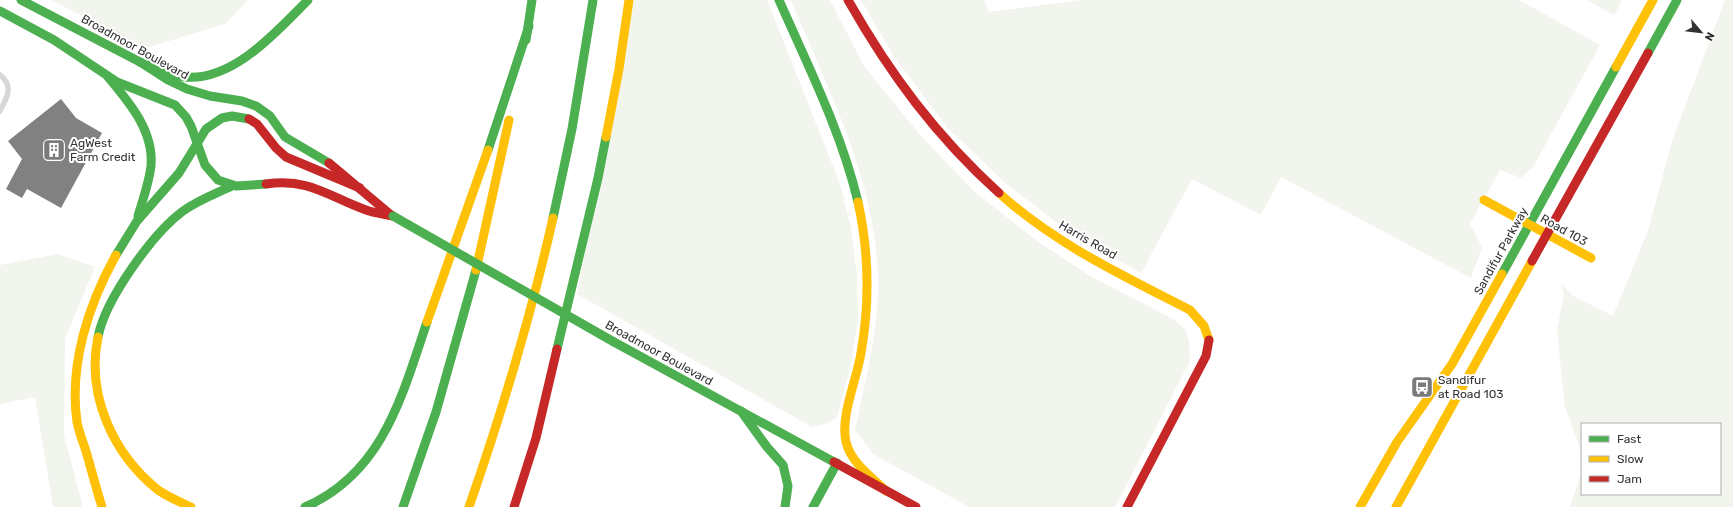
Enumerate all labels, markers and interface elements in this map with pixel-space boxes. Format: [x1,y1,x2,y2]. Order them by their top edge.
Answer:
street label: Broadmoor Boulevard [79,12,191,82]
north arrow [1681,12,1721,52]
text: N [1702,30,1717,43]
place label: AgWest Farm Credit [70,136,136,164]
building icon: AgWest Farm Credit [41,137,67,163]
street label: Sandifur Parkway [1471,204,1531,297]
street label: Road 103 [1538,211,1590,249]
street label: Harris Road [1056,218,1120,262]
street label: Broadmoor Boulevard [603,318,715,388]
place label: Sandifur at Road 103 [1438,373,1504,401]
bus stop icon: Sandifur at Road 103 [1409,374,1435,400]
legend [1581,423,1721,495]
text: Fast [1617,432,1641,446]
text: Slow [1617,452,1644,466]
text: Jam [1617,472,1642,486]

